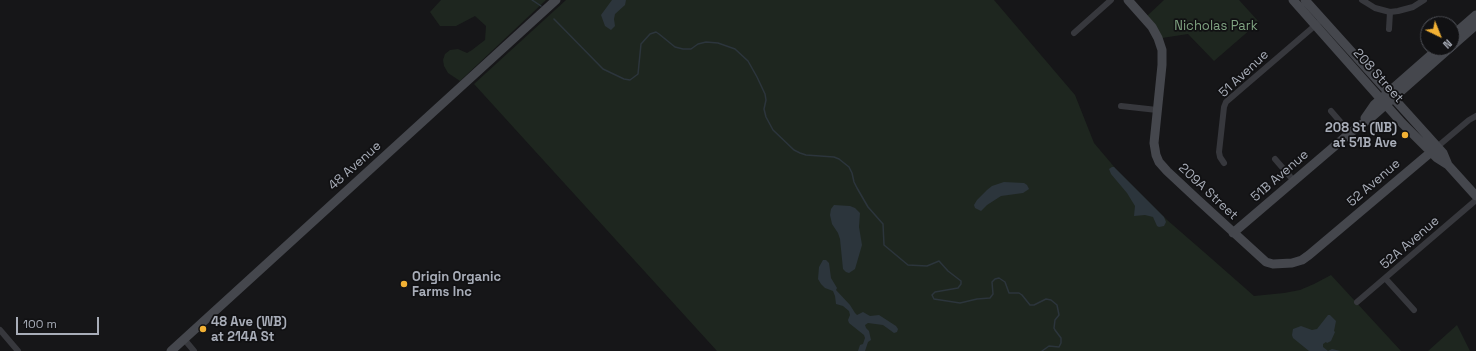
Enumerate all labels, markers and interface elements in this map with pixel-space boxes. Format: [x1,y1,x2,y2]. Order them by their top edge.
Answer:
north arrow [1420,16,1460,56]
park label: Nicholas Park [1174,18,1258,34]
text: N [1440,36,1455,52]
street label: 208 Street [1350,46,1406,106]
street label: 51 Avenue [1216,47,1272,101]
place label: 208 St (NB) at 51B Ave [1325,120,1397,151]
marker: 208 St (NB) at 51B Ave [1400,130,1410,140]
street label: 48 Avenue [325,138,385,194]
street label: 51B Avenue [1248,147,1312,205]
street label: 52 Avenue [1344,156,1404,210]
street label: 209A Street [1175,161,1241,223]
street label: 52A Avenue [1377,213,1443,273]
place label: Origin Organic Farms Inc [412,269,501,300]
marker: Origin Organic Farms Inc [399,279,409,289]
scale bar [18,309,101,335]
place label: 48 Ave (WB) at 214A St [211,314,287,345]
text: 100 m [23,316,57,332]
marker: 48 Ave (WB) at 214A St [198,324,208,334]

